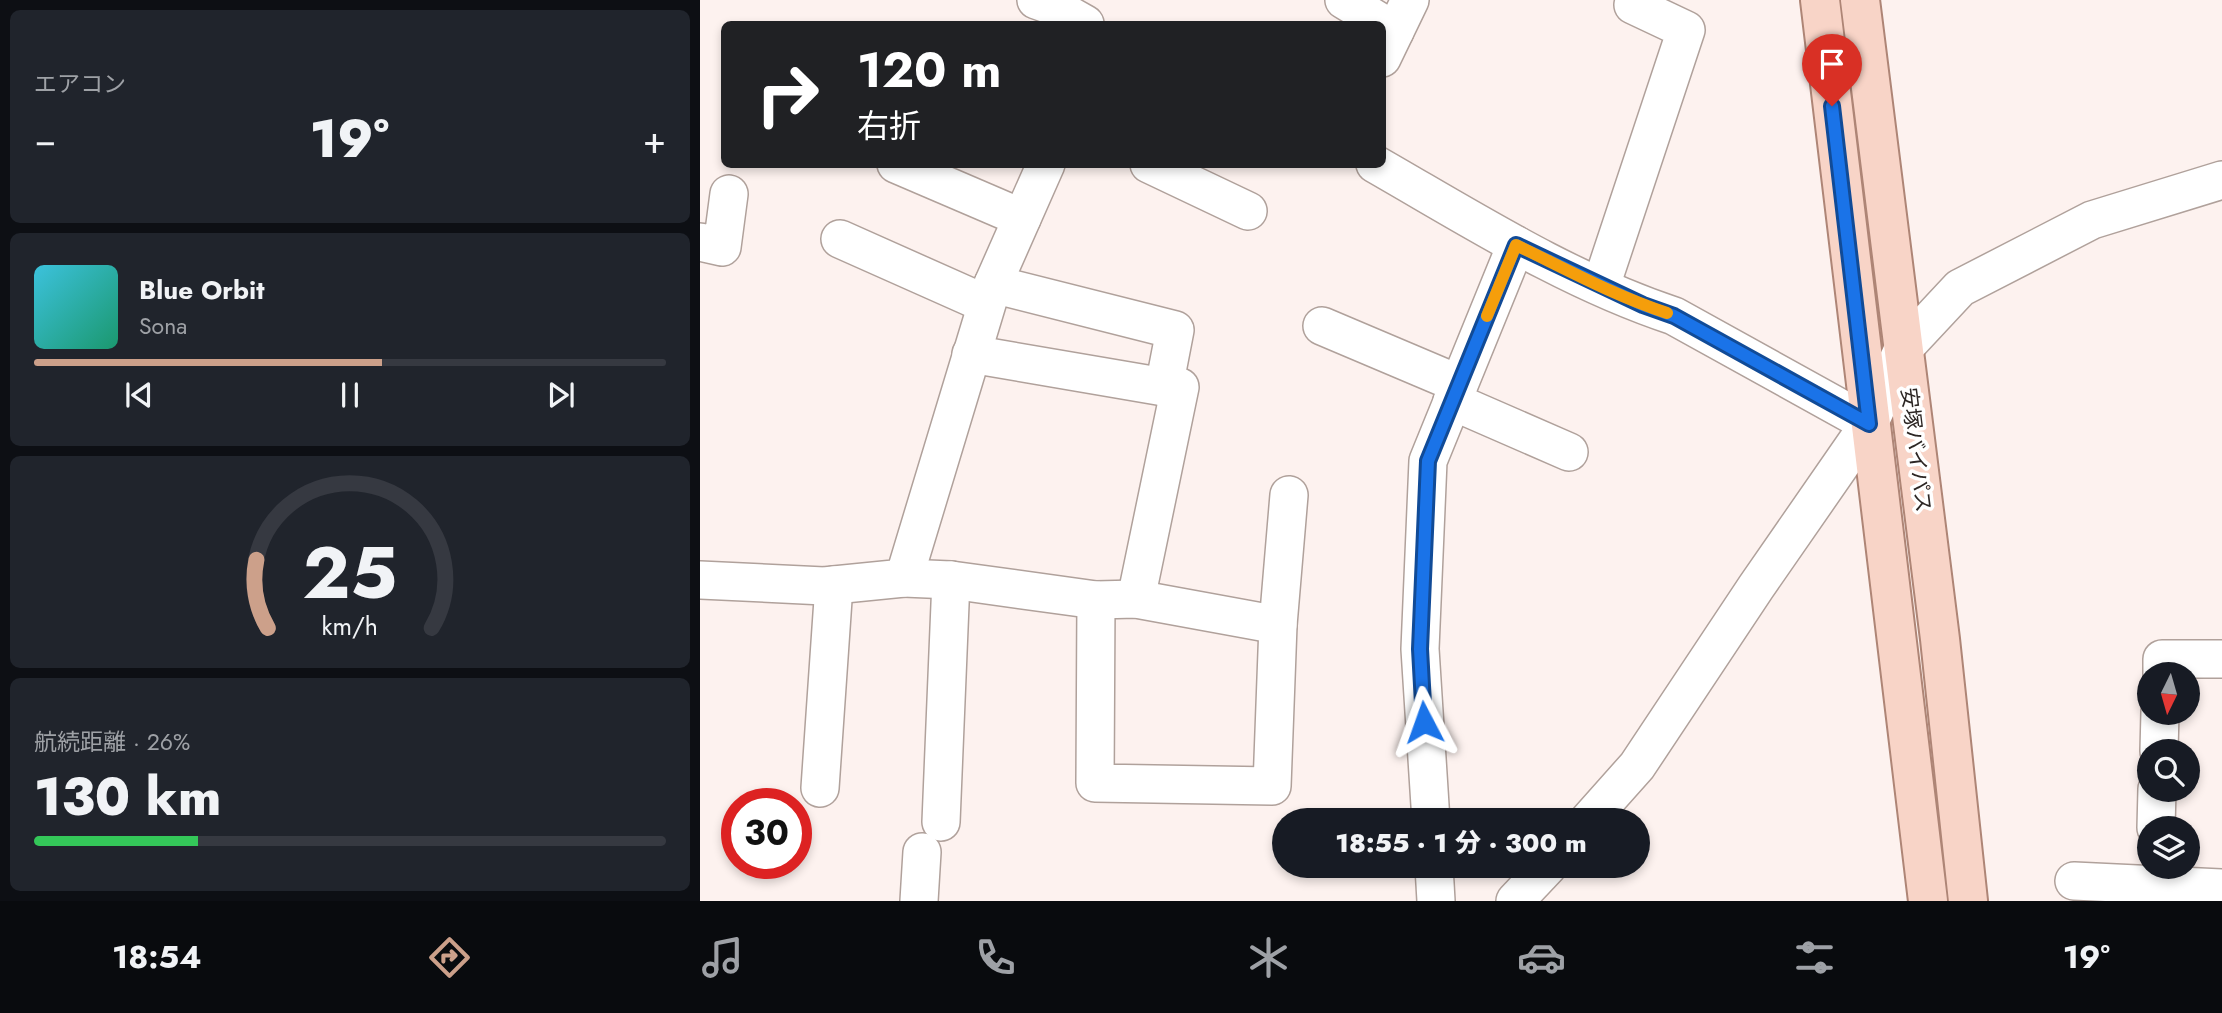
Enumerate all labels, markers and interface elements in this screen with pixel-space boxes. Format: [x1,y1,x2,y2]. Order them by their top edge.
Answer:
pin [1802,34,1862,106]
text: 120 m [857,35,1001,105]
icon: arrive [1813,45,1851,83]
icon: right [742,49,833,140]
text: エアコン [34,67,126,101]
text: 19° [310,101,389,177]
text: 右折 [857,103,921,149]
text: − [34,112,56,167]
text: + [643,112,666,167]
text: Blue Orbit [139,271,264,309]
text: Sona [139,309,187,343]
icon: previous [120,376,158,414]
icon: pause [331,376,369,414]
icon: next [542,376,580,414]
street label: 安塚バイパス [1893,386,1939,514]
text: 25 [303,520,397,625]
text: km/h [322,608,378,644]
north arrow [2137,662,2200,724]
map controls [2137,662,2200,879]
position arrow [1387,685,1461,759]
text: 航続距離 · 26% [34,725,190,759]
button: search [2137,739,2200,802]
text: 130 km [34,759,221,835]
speed limit sign: 30 [721,788,812,879]
button: layers [2137,816,2200,879]
text: 18:55 · 1 分 · 300 m [1335,824,1587,862]
icon: directions [425,933,474,982]
icon: music [698,933,747,982]
icon: phone [971,933,1020,982]
icon: climate [1244,933,1293,982]
icon: car [1517,933,1566,982]
icon: filters [1790,933,1839,982]
text: 18:54 [112,934,202,980]
text: 19° [2063,934,2110,980]

